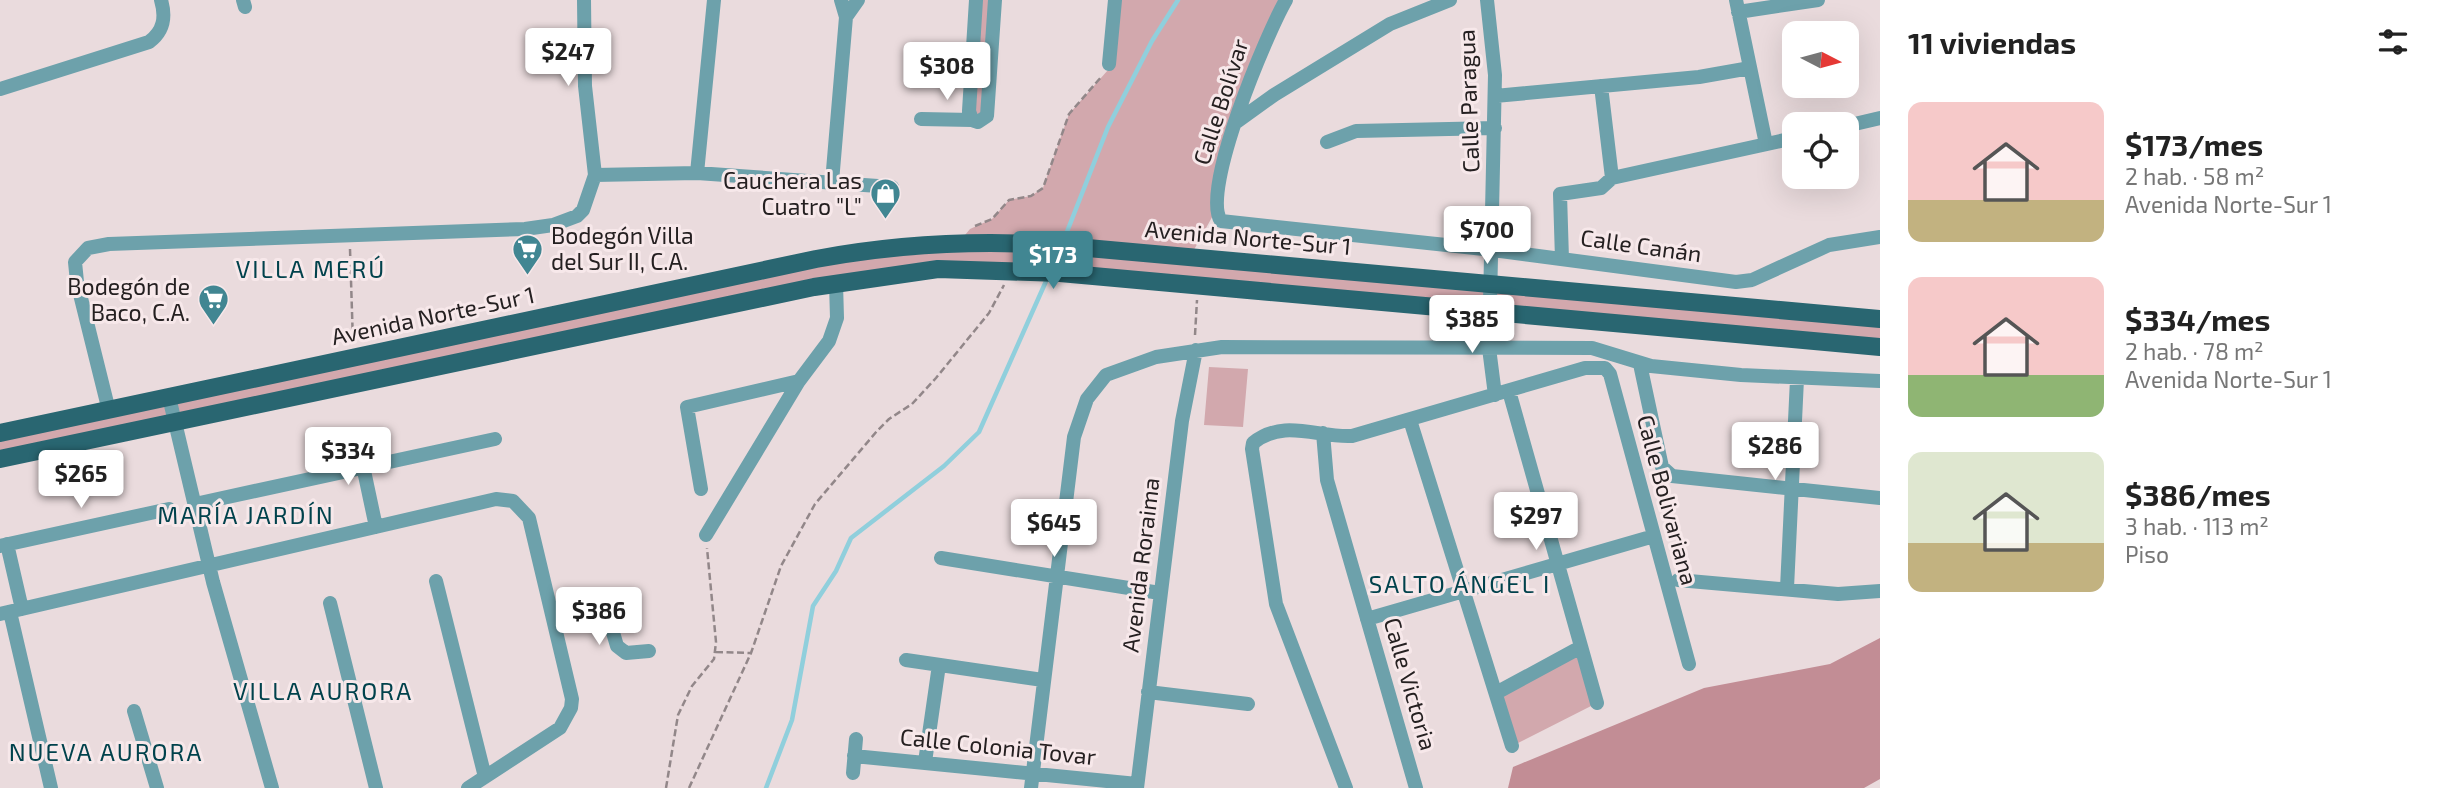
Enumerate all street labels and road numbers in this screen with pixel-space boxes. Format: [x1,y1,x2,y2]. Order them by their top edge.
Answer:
street label: Calle Paragua [1452,29,1484,173]
street label: Calle Bolívar [1187,35,1254,168]
street label: Avenida Norte-Sur 1 [1144,214,1352,260]
street label: Calle Canán [1579,223,1703,267]
street label: Avenida Norte-Sur 1 [329,280,537,350]
street label: Calle Bolivariana [1632,412,1704,588]
street label: Avenida Roraima [1115,476,1165,654]
street label: Calle Victoria [1379,614,1443,753]
street label: Calle Colonia Tovar [899,722,1097,770]

